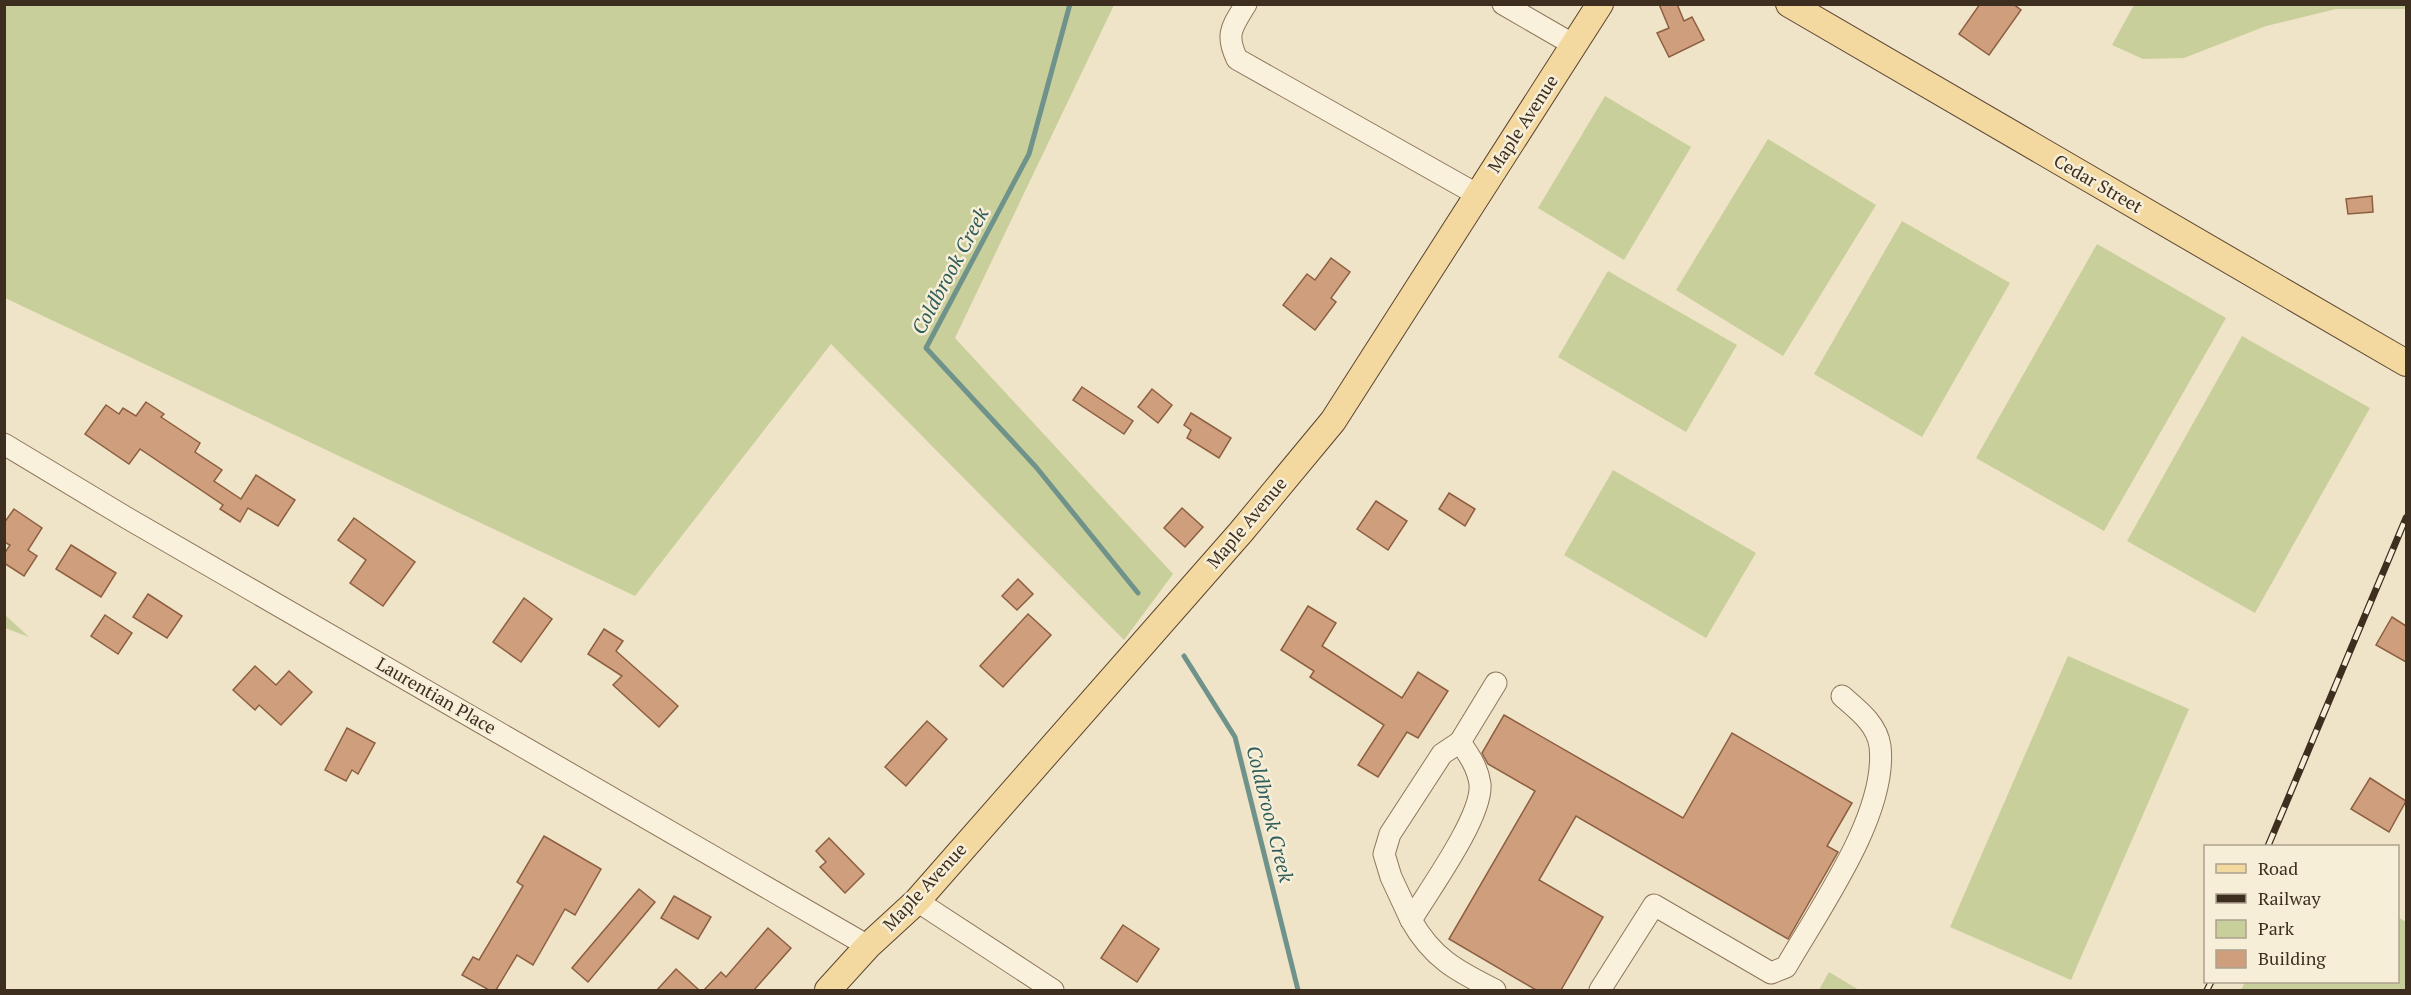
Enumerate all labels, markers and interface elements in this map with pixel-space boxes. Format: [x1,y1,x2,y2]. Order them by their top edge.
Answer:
street label: Maple Avenue [1482,70,1563,177]
street label: Cedar Street [2050,148,2147,218]
water label: Coldbrook Creek [905,202,995,339]
street label: Maple Avenue [1201,472,1292,573]
street label: Laurentian Place [372,651,501,739]
water label: Coldbrook Creek [1240,743,1301,885]
street label: Maple Avenue [877,837,971,936]
legend [2204,845,2399,983]
text: Road [2258,856,2298,880]
text: Railway [2258,886,2322,910]
text: Park [2258,916,2295,940]
text: Building [2258,946,2326,970]

